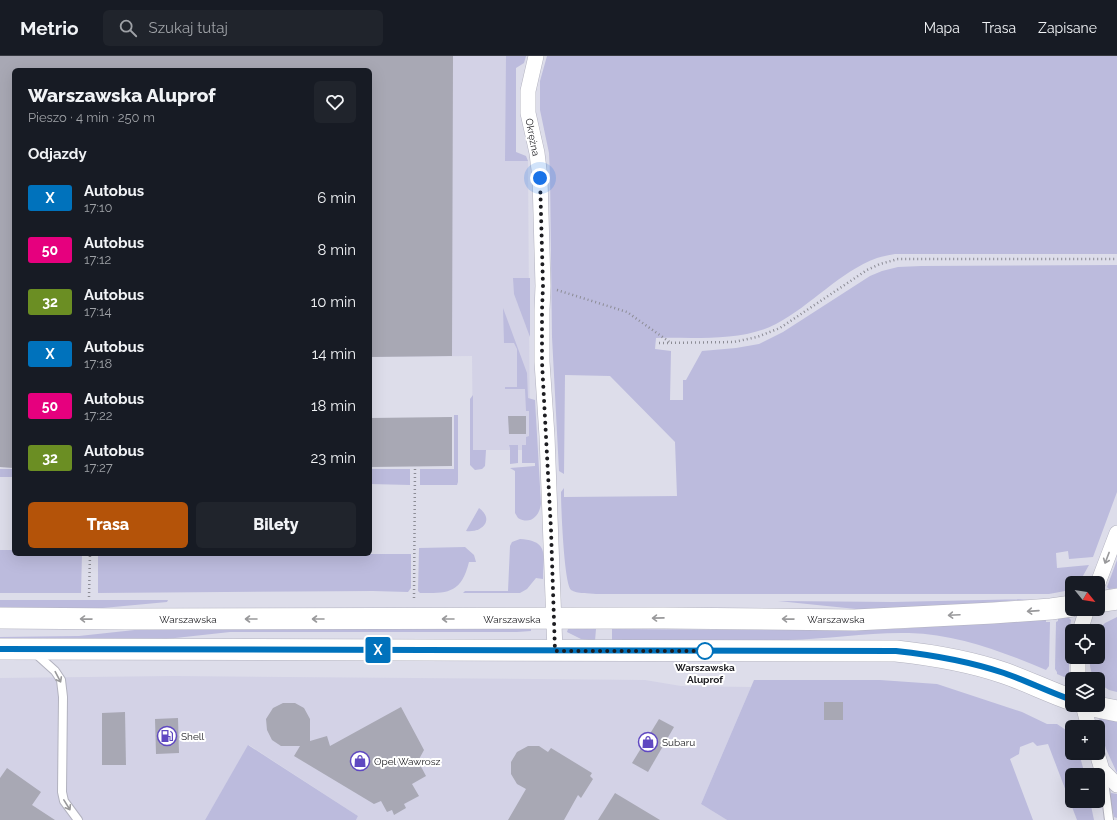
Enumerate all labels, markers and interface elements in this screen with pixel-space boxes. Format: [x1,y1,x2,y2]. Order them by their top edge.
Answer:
search box [103,10,383,46]
text: Metrio [20,17,79,39]
icon: search [117,17,139,39]
text: Szukaj tutaj [149,19,228,37]
text: Mapa [924,20,960,36]
text: Trasa [982,20,1016,36]
text: Zapisane [1038,20,1097,36]
button: heart [314,81,356,123]
text: Warszawska Aluprof [28,84,216,106]
text: Pieszo · 4 min · 250 m [28,110,155,125]
street label: Okrężna [523,117,542,157]
text: Odjazdy [28,145,87,163]
your location [530,168,550,188]
text: Autobus [84,182,144,200]
text: 6 min [317,189,356,207]
text: X [45,190,55,206]
text: 17:10 [84,200,112,215]
text: Autobus [84,234,144,252]
text: 8 min [317,241,356,259]
text: 50 [42,242,58,258]
text: 17:12 [84,252,111,267]
text: Autobus [84,286,144,304]
text: 10 min [311,293,356,311]
text: 32 [42,294,58,310]
text: 17:14 [84,304,112,319]
text: Autobus [84,338,144,356]
text: 14 min [312,345,356,363]
text: X [45,346,55,362]
text: 17:18 [84,356,112,371]
text: Autobus [84,390,144,408]
text: 18 min [311,397,356,415]
text: 50 [42,398,58,414]
text: 17:22 [84,408,112,423]
text: Autobus [84,442,144,460]
text: 23 min [311,449,356,467]
text: 32 [42,450,58,466]
text: 17:27 [84,460,113,475]
button: Trasa [28,502,188,548]
button: Bilety [196,502,356,548]
one-way arrow [1103,552,1111,564]
north arrow [1065,576,1105,616]
map controls [1065,576,1105,808]
one-way arrow [1027,607,1040,614]
one-way arrow [948,612,961,619]
street label: Warszawska [159,614,217,625]
street label: Warszawska [483,614,541,625]
one-way arrow [652,614,665,622]
street label: Warszawska [807,614,865,625]
one-way arrow [80,615,93,623]
one-way arrow [245,615,258,623]
one-way arrow [312,615,325,623]
one-way arrow [442,615,455,623]
one-way arrow [782,615,795,623]
button: locate [1065,624,1105,664]
line badge: X [365,637,391,663]
text: X [373,642,383,658]
marker: Warszawska Aluprof [696,642,714,660]
place label: Warszawska Aluprof [675,662,735,685]
one-way arrow [55,671,63,683]
button: layers [1065,672,1105,712]
button: + [1065,720,1105,760]
fuel station icon: Shell [156,725,178,747]
place label: Shell [181,731,204,742]
shop icon: Subaru [637,731,659,753]
place label: Subaru [662,737,695,748]
shop icon: Opel Wawrosz [349,750,371,772]
place label: Opel Wawrosz [374,756,441,767]
button: − [1065,768,1105,808]
one-way arrow [64,799,72,811]

